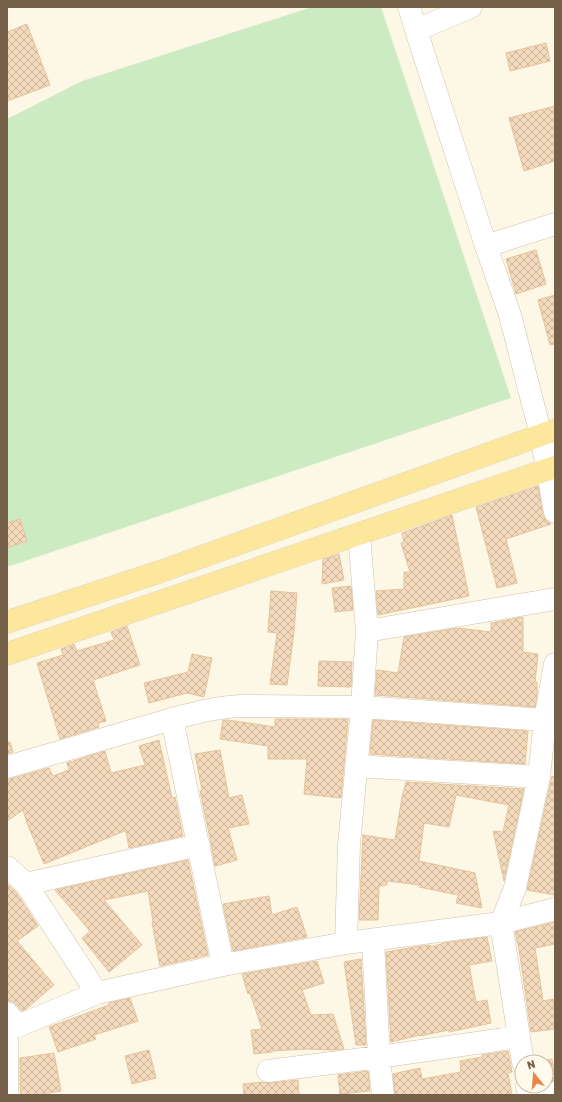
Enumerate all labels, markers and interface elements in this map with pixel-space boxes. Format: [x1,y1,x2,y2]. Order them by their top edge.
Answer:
north arrow [514,1054,554,1094]
text: N [526,1058,537,1072]

